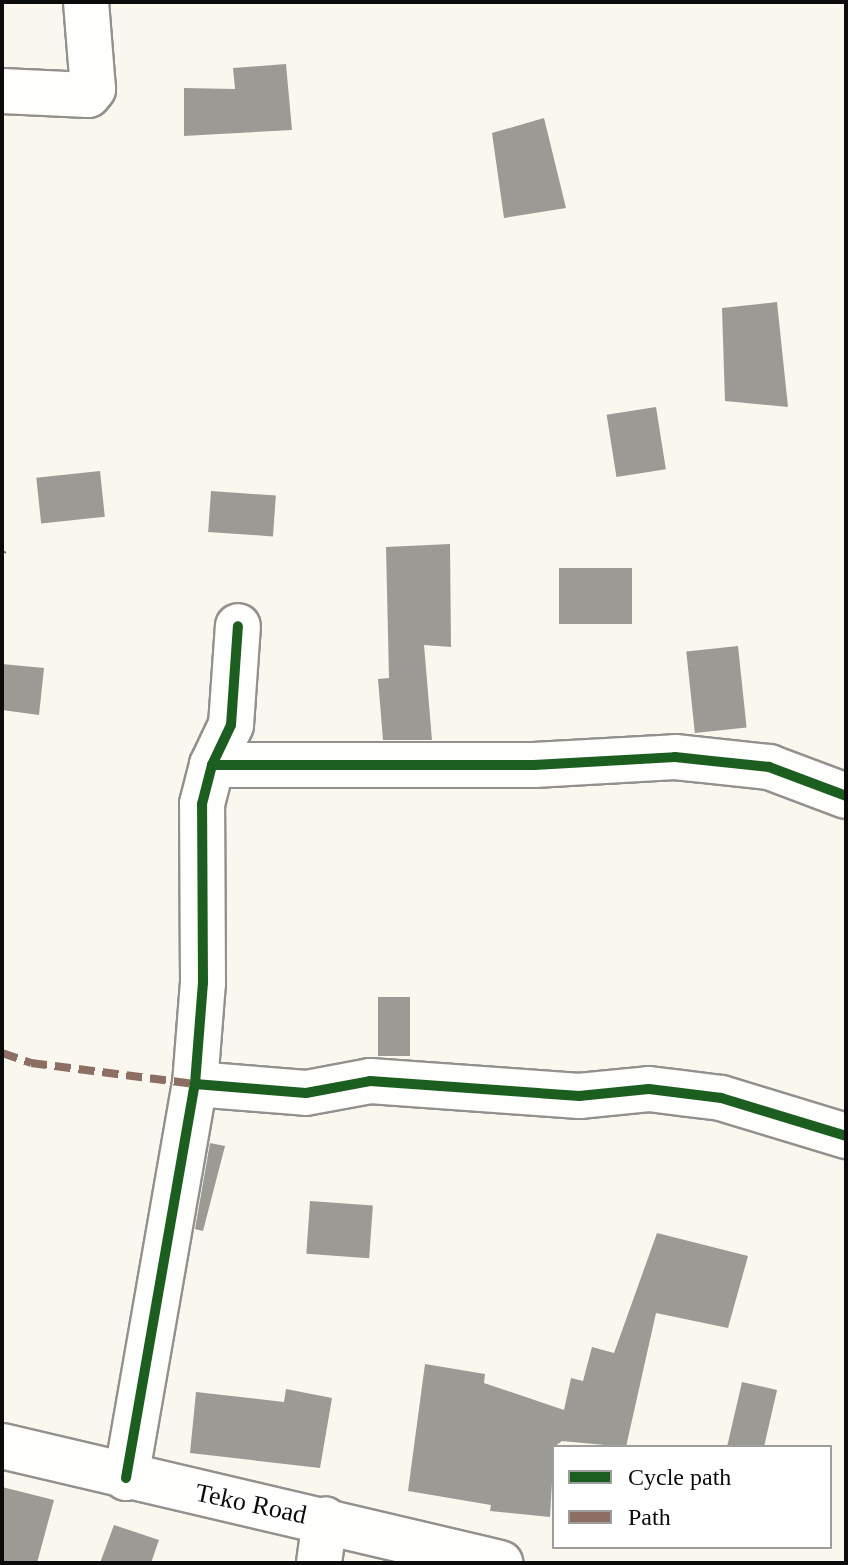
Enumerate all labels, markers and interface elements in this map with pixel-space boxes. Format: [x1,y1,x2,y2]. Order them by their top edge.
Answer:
legend [552,1445,832,1549]
text: Cycle path [628,1464,731,1490]
street label: Teko Road [192,1477,310,1531]
text: Path [628,1504,671,1530]

